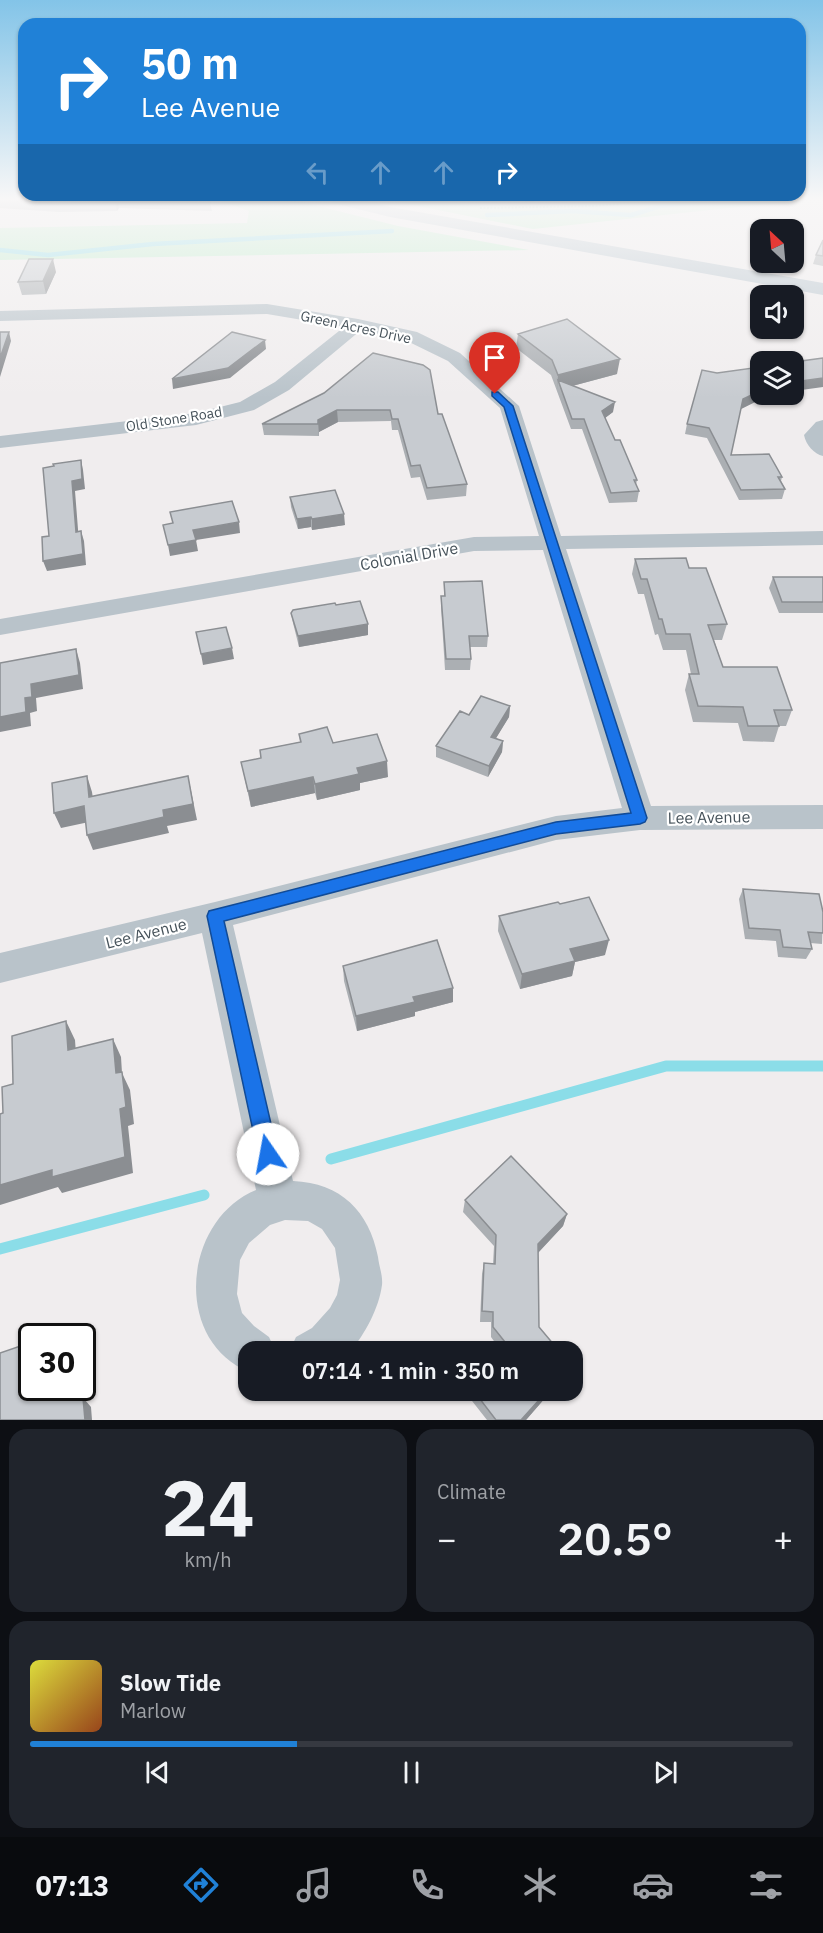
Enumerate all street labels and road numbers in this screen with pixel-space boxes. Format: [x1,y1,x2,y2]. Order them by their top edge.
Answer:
street label: Green Acres Drive [299,306,413,348]
street label: Old Stone Road [125,403,223,435]
street label: Colonial Drive [358,538,460,574]
street label: Lee Avenue [668,806,751,828]
street label: Lee Avenue [103,913,189,953]

